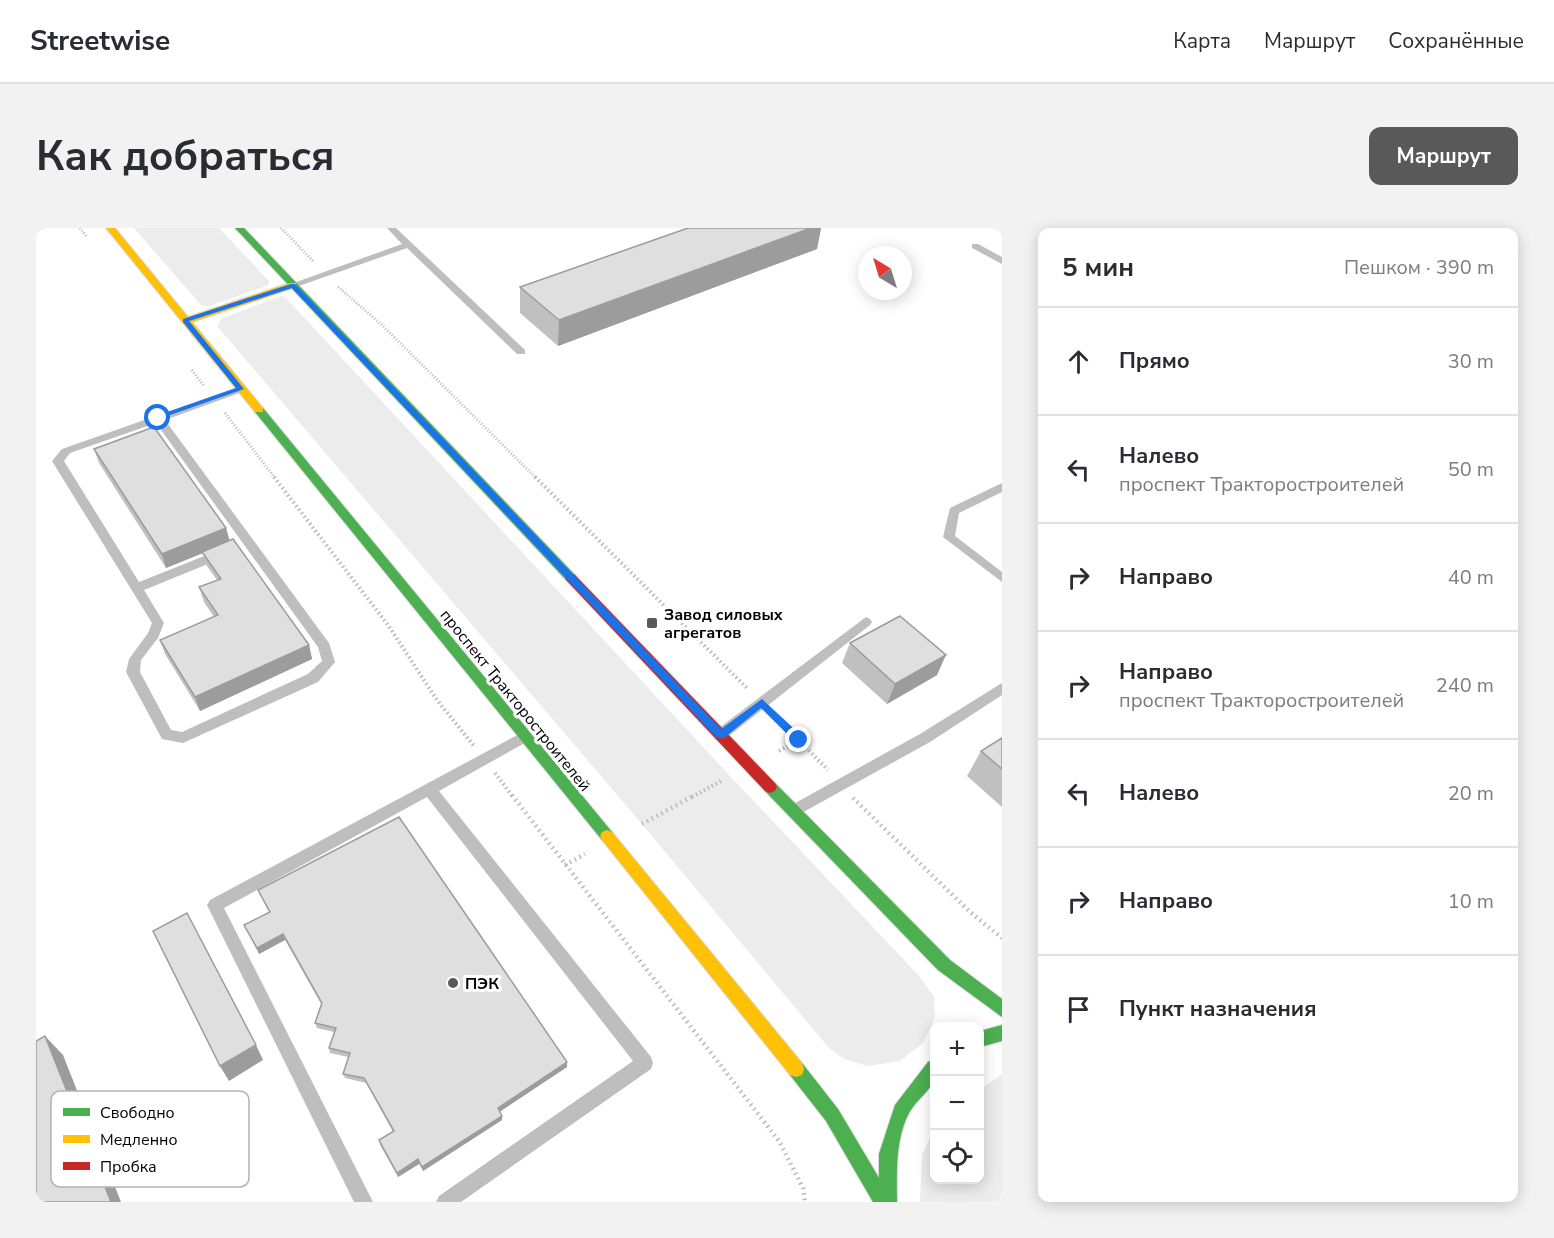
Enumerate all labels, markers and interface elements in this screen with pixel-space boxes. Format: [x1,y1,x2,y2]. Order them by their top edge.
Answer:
text: Streetwise [30,22,170,60]
text: Карта [1173,27,1231,55]
text: Маршрут [1264,27,1355,55]
text: Сохранённые [1388,27,1524,55]
button: Маршрут [1369,127,1518,185]
text: Как добраться [36,128,335,185]
north arrow [858,246,912,300]
text: 5 мин [1062,250,1134,285]
text: Пешком · 390 m [1344,254,1494,281]
icon: ahead [1062,345,1095,378]
text: Прямо [1119,346,1190,376]
text: 30 m [1448,348,1494,375]
route start [144,404,170,430]
text: Налево [1119,441,1199,471]
icon: left [1062,453,1095,486]
text: 50 m [1448,456,1494,483]
text: проспект Тракторостроителей [1119,471,1404,498]
icon: right [1062,561,1095,594]
text: Направо [1119,562,1213,592]
text: 40 m [1448,564,1494,591]
place label: Завод силовых агрегатов [664,604,783,644]
street label: проспект Тракторостроителей [435,605,596,796]
marker: Завод силовых агрегатов [645,616,659,630]
text: Направо [1119,657,1213,687]
icon: right [1062,669,1095,702]
text: 240 m [1436,672,1494,699]
text: проспект Тракторостроителей [1119,687,1404,714]
route end [785,726,811,752]
icon: left [1062,777,1095,810]
text: Налево [1119,778,1199,808]
text: 20 m [1448,780,1494,807]
icon: right [1062,885,1095,918]
text: Направо [1119,886,1213,916]
text: 10 m [1448,888,1494,915]
place label: ПЭК [465,973,499,995]
marker: ПЭК [446,976,460,990]
icon: arrive [1062,993,1095,1026]
text: Пункт назначения [1119,994,1317,1024]
map controls [930,1022,984,1184]
button: + [930,1022,984,1076]
button: − [930,1076,984,1130]
legend [51,1091,249,1187]
text: Свободно [100,1102,175,1124]
text: Медленно [100,1129,178,1151]
button: locate [930,1130,984,1184]
text: Пробка [100,1156,157,1178]

